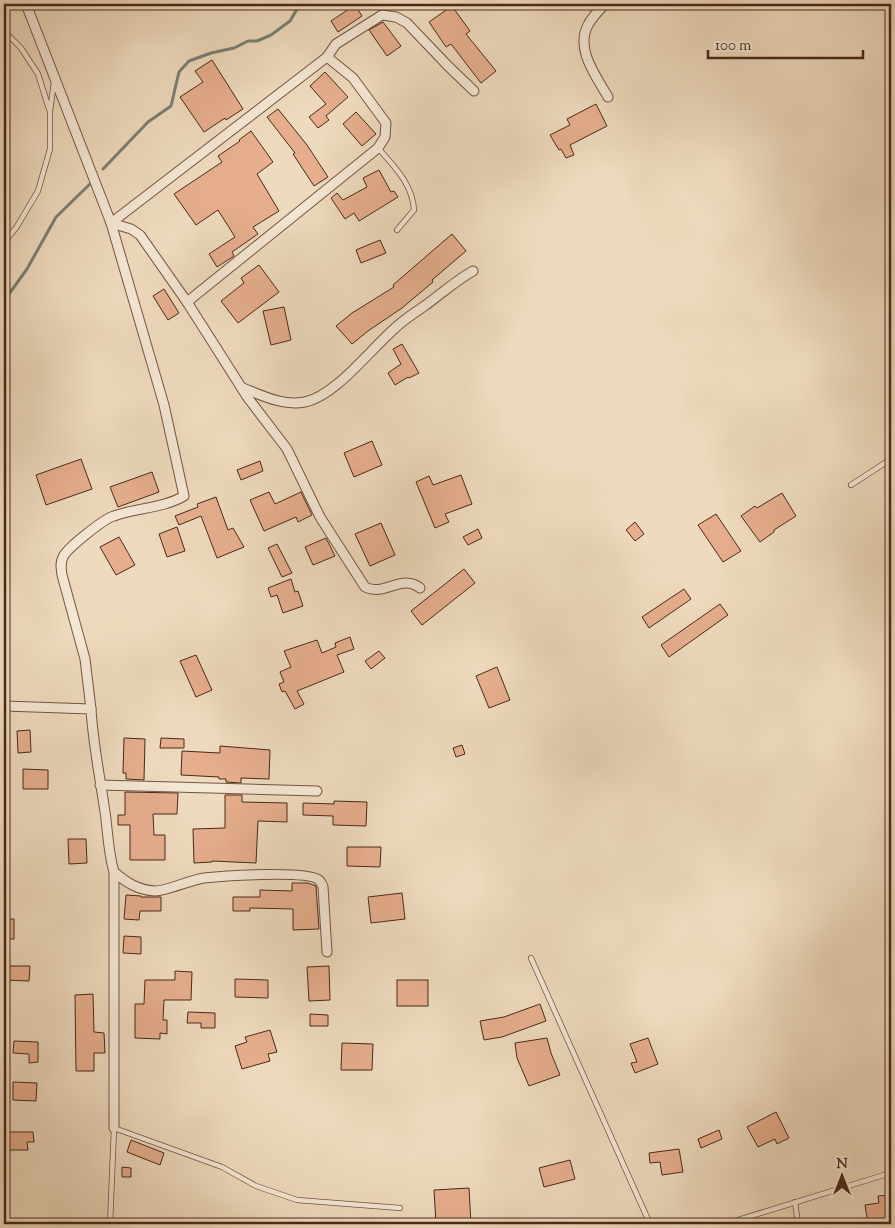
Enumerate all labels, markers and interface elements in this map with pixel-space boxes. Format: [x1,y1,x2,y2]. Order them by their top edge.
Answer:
scale bar [708,28,862,60]
text: 100 m [715,36,752,57]
north arrow [818,1150,868,1200]
text: N [836,1155,848,1175]

